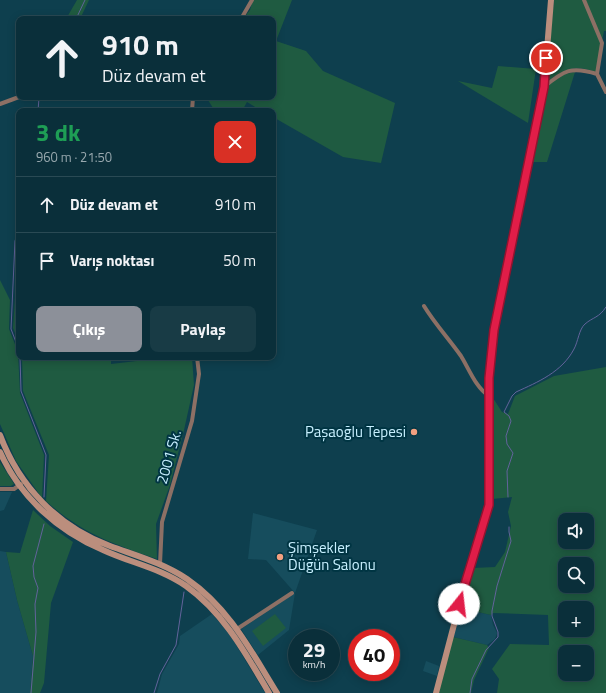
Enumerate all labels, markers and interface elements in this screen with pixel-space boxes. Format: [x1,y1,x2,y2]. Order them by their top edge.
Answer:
text: 910 m [102,23,179,66]
icon: ahead [36,32,88,84]
pin [529,41,563,75]
icon: arrive [535,47,557,69]
text: Düz devam et [102,62,206,89]
text: 3 dk [36,114,80,150]
button: close [214,121,256,163]
text: 960 m · 21:50 [36,147,112,167]
text: Düz devam et [70,193,158,216]
text: 910 m [215,193,256,216]
icon: ahead [36,194,58,216]
text: Varış noktası [70,249,154,272]
text: 50 m [223,249,256,272]
icon: arrive [36,250,58,272]
button: Çıkış [36,306,142,352]
button: Paylaş [150,306,256,352]
place label: Paşaoğlu Tepesi [305,420,406,443]
street label: 2001 Sk. [150,427,187,487]
marker: Paşaoğlu Tepesi [409,427,419,437]
map controls [558,513,594,681]
button: sound [558,513,594,549]
place label: Şimşekler Düğün Salonu [288,536,376,576]
marker: Şimşekler Düğün Salonu [275,552,285,562]
button: search [558,557,594,593]
position arrow [438,583,480,625]
button: + [558,601,594,637]
speed limit sign: 40 [348,629,400,681]
text: 29 [303,634,325,665]
button: − [558,645,594,681]
text: km/h [303,657,325,672]

